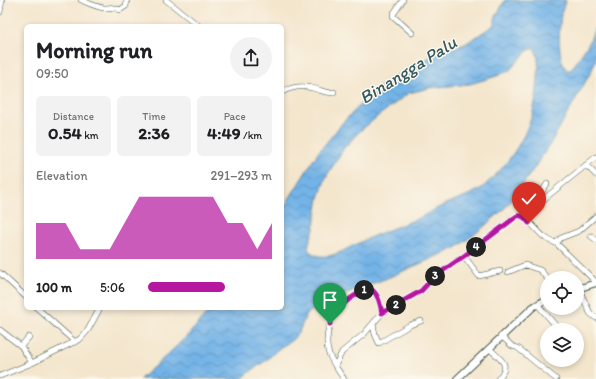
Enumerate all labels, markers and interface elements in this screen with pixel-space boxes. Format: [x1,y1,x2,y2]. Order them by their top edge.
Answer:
water label: Binangga Palu [355,31,461,109]
text: Morning run [36,37,152,64]
button: share [230,37,272,79]
text: 09:50 [36,66,69,81]
text: Distance [53,110,94,123]
text: Time [142,110,166,123]
text: Pace [224,110,246,123]
text: 0.54 [48,123,82,143]
text: 2:36 [138,123,170,143]
text: 4:49 [207,123,241,143]
text: km [82,129,99,142]
text: /km [241,129,262,142]
text: Elevation [36,168,88,183]
text: 291–293 m [210,168,272,183]
pin [512,182,546,223]
icon: check [518,188,540,210]
pin: 4 [466,237,486,257]
text: 4 [473,240,479,253]
pin: 3 [425,266,445,286]
text: 3 [432,269,438,282]
map controls [540,271,584,367]
button: locate [540,271,584,315]
text: 100 m [36,280,72,295]
text: 5:06 [100,280,125,295]
pin: 1 [354,280,374,300]
pin [313,283,347,324]
text: 1 [361,283,367,296]
icon: arrive [319,289,341,311]
pin: 2 [386,295,406,315]
text: 2 [393,298,399,311]
button: layers [540,323,584,367]

